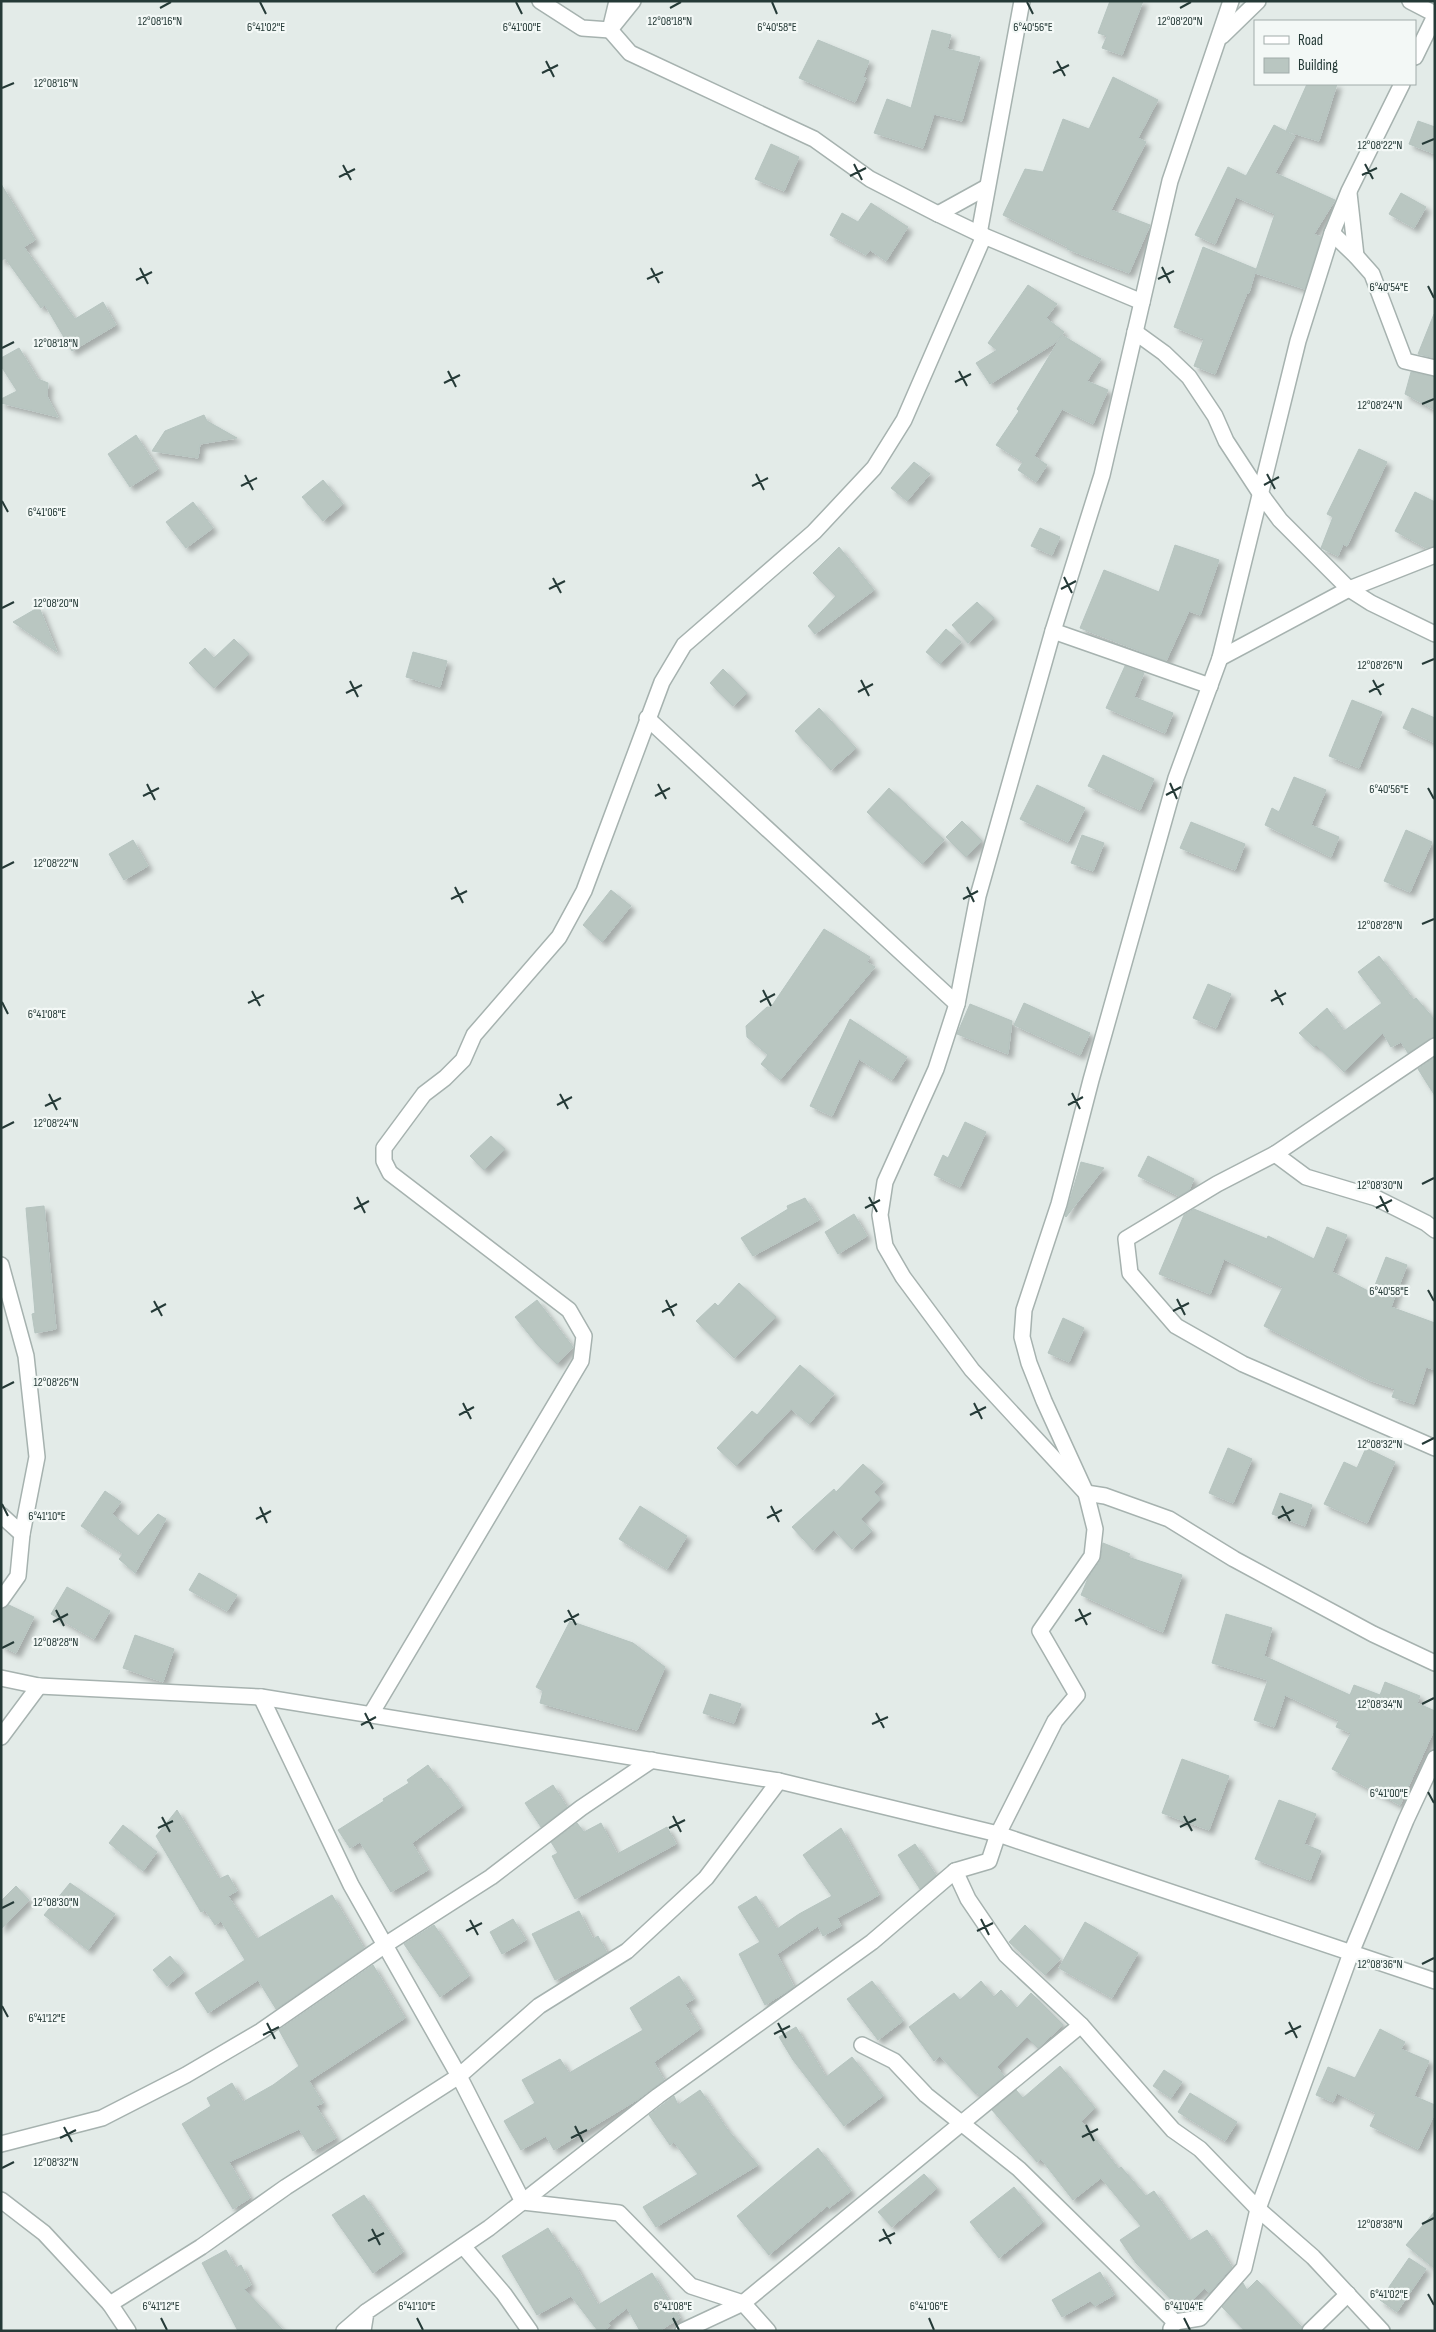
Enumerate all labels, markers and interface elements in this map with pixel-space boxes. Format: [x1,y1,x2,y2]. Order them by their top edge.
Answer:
text: 12°08'16"N [138,14,182,29]
text: 12°08'18"N [648,14,692,29]
text: 12°08'20"N [1157,14,1203,29]
text: 6°41'02"E [247,20,285,35]
text: 6°41'00"E [503,20,541,35]
text: 6°40'58"E [757,20,797,35]
text: 6°40'56"E [1013,20,1053,35]
legend [1254,20,1416,85]
text: Road [1298,31,1323,50]
text: Building [1298,56,1338,75]
text: 12°08'16"N [34,76,78,91]
text: 12°08'22"N [1358,138,1402,153]
text: 6°40'54"E [1369,280,1409,295]
text: 12°08'18"N [34,336,78,351]
text: 12°08'24"N [1358,398,1402,413]
text: 6°41'06"E [28,505,66,520]
text: 12°08'20"N [33,596,79,611]
text: 12°08'26"N [1357,658,1403,673]
text: 6°40'56"E [1369,782,1409,797]
text: 12°08'22"N [34,856,78,871]
text: 12°08'28"N [1357,918,1403,933]
text: 6°41'08"E [28,1007,66,1022]
text: 12°08'24"N [34,1116,78,1131]
text: 12°08'30"N [1357,1178,1403,1193]
text: 6°40'58"E [1369,1284,1409,1299]
text: 12°08'26"N [33,1375,79,1390]
text: 12°08'32"N [1358,1437,1402,1452]
text: 6°41'10"E [28,1509,66,1524]
text: 12°08'28"N [33,1635,79,1650]
text: 12°08'34"N [1358,1697,1402,1712]
text: 6°41'00"E [1370,1786,1408,1801]
text: 12°08'30"N [33,1895,79,1910]
text: 12°08'36"N [1357,1957,1403,1972]
text: 6°41'12"E [28,2011,66,2026]
text: 12°08'32"N [34,2155,78,2170]
text: 12°08'38"N [1357,2217,1403,2232]
text: 6°41'02"E [1370,2287,1408,2302]
text: 6°41'12"E [142,2299,180,2314]
text: 6°41'10"E [398,2299,436,2314]
text: 6°41'08"E [654,2299,692,2314]
text: 6°41'06"E [910,2299,948,2314]
text: 6°41'04"E [1165,2299,1203,2314]

